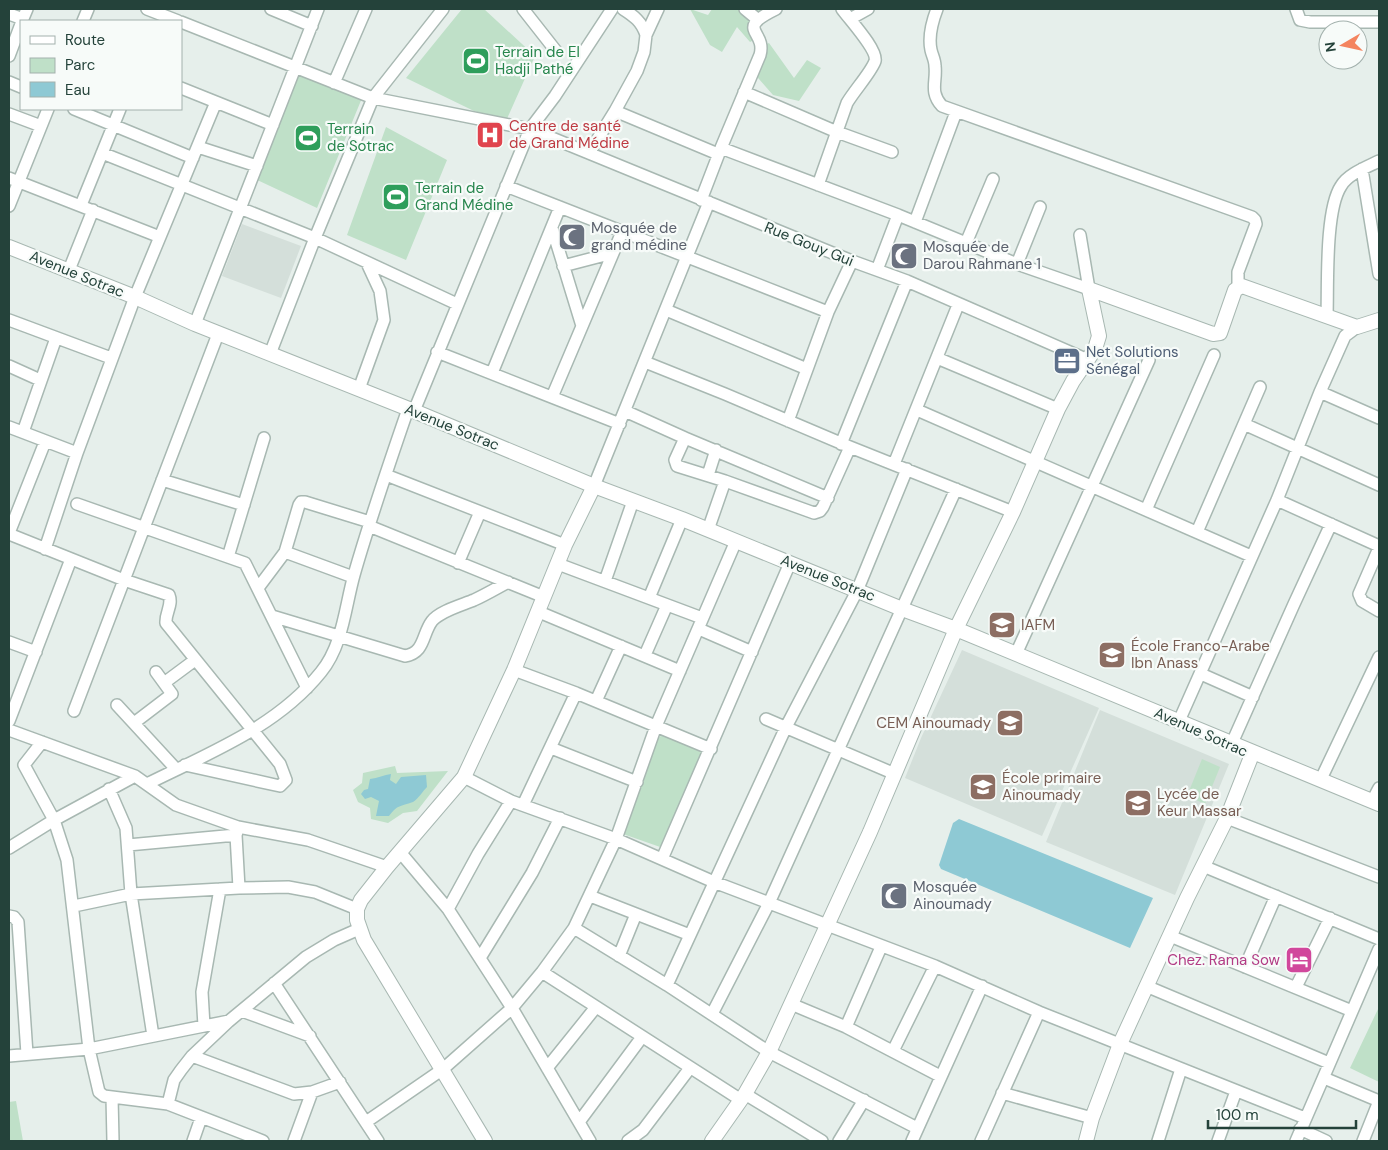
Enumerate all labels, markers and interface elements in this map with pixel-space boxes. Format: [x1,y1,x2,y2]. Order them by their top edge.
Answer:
legend [20,20,182,110]
north arrow [1318,20,1368,70]
text: Route [65,30,105,50]
text: N [1320,41,1340,53]
place label: Terrain de El Hadji Pathé [495,42,580,79]
sports icon: Terrain de El Hadji Pathé [461,46,491,76]
text: Parc [65,55,95,75]
text: Eau [65,80,90,100]
place label: Centre de santé de Grand Médine [509,116,629,153]
place label: Terrain de Sotrac [327,119,394,156]
hospital icon: Centre de santé de Grand Médine [475,120,505,150]
sports icon: Terrain de Sotrac [293,123,323,153]
place label: Terrain de Grand Médine [415,178,513,215]
sports icon: Terrain de Grand Médine [381,182,411,212]
street label: Rue Gouy Gui [761,217,857,271]
place label: Mosquée de grand médine [591,218,687,255]
mosque icon: Mosquée de grand médine [557,222,587,252]
place label: Mosquée de Darou Rahmane 1 [923,237,1041,274]
mosque icon: Mosquée de Darou Rahmane 1 [889,241,919,271]
street label: Avenue Sotrac [27,246,127,302]
place label: Net Solutions Sénégal [1086,342,1179,379]
office icon: Net Solutions Sénégal [1052,346,1082,376]
street label: Avenue Sotrac [402,399,502,455]
street label: Avenue Sotrac [778,550,878,606]
school or university icon: IAFM [987,610,1017,640]
place label: IAFM [1021,615,1055,635]
place label: École Franco-Arabe Ibn Anass [1131,636,1270,673]
school or university icon: École Franco-Arabe Ibn Anass [1097,640,1127,670]
street label: Avenue Sotrac [1151,702,1251,762]
school or university icon: CEM Ainoumady [995,708,1025,738]
place label: CEM Ainoumady [876,713,992,733]
place label: École primaire Ainoumady [1002,768,1101,805]
school or university icon: École primaire Ainoumady [968,772,998,802]
place label: Lycée de Keur Massar [1157,784,1242,821]
school or university icon: Lycée de Keur Massar [1123,788,1153,818]
place label: Mosquée Ainoumady [913,877,993,914]
mosque icon: Mosquée Ainoumady [879,881,909,911]
hotel icon: Chez. Rama Sow [1284,945,1314,975]
place label: Chez. Rama Sow [1167,950,1281,970]
scale bar [1208,1098,1356,1130]
text: 100 m [1216,1105,1259,1125]

